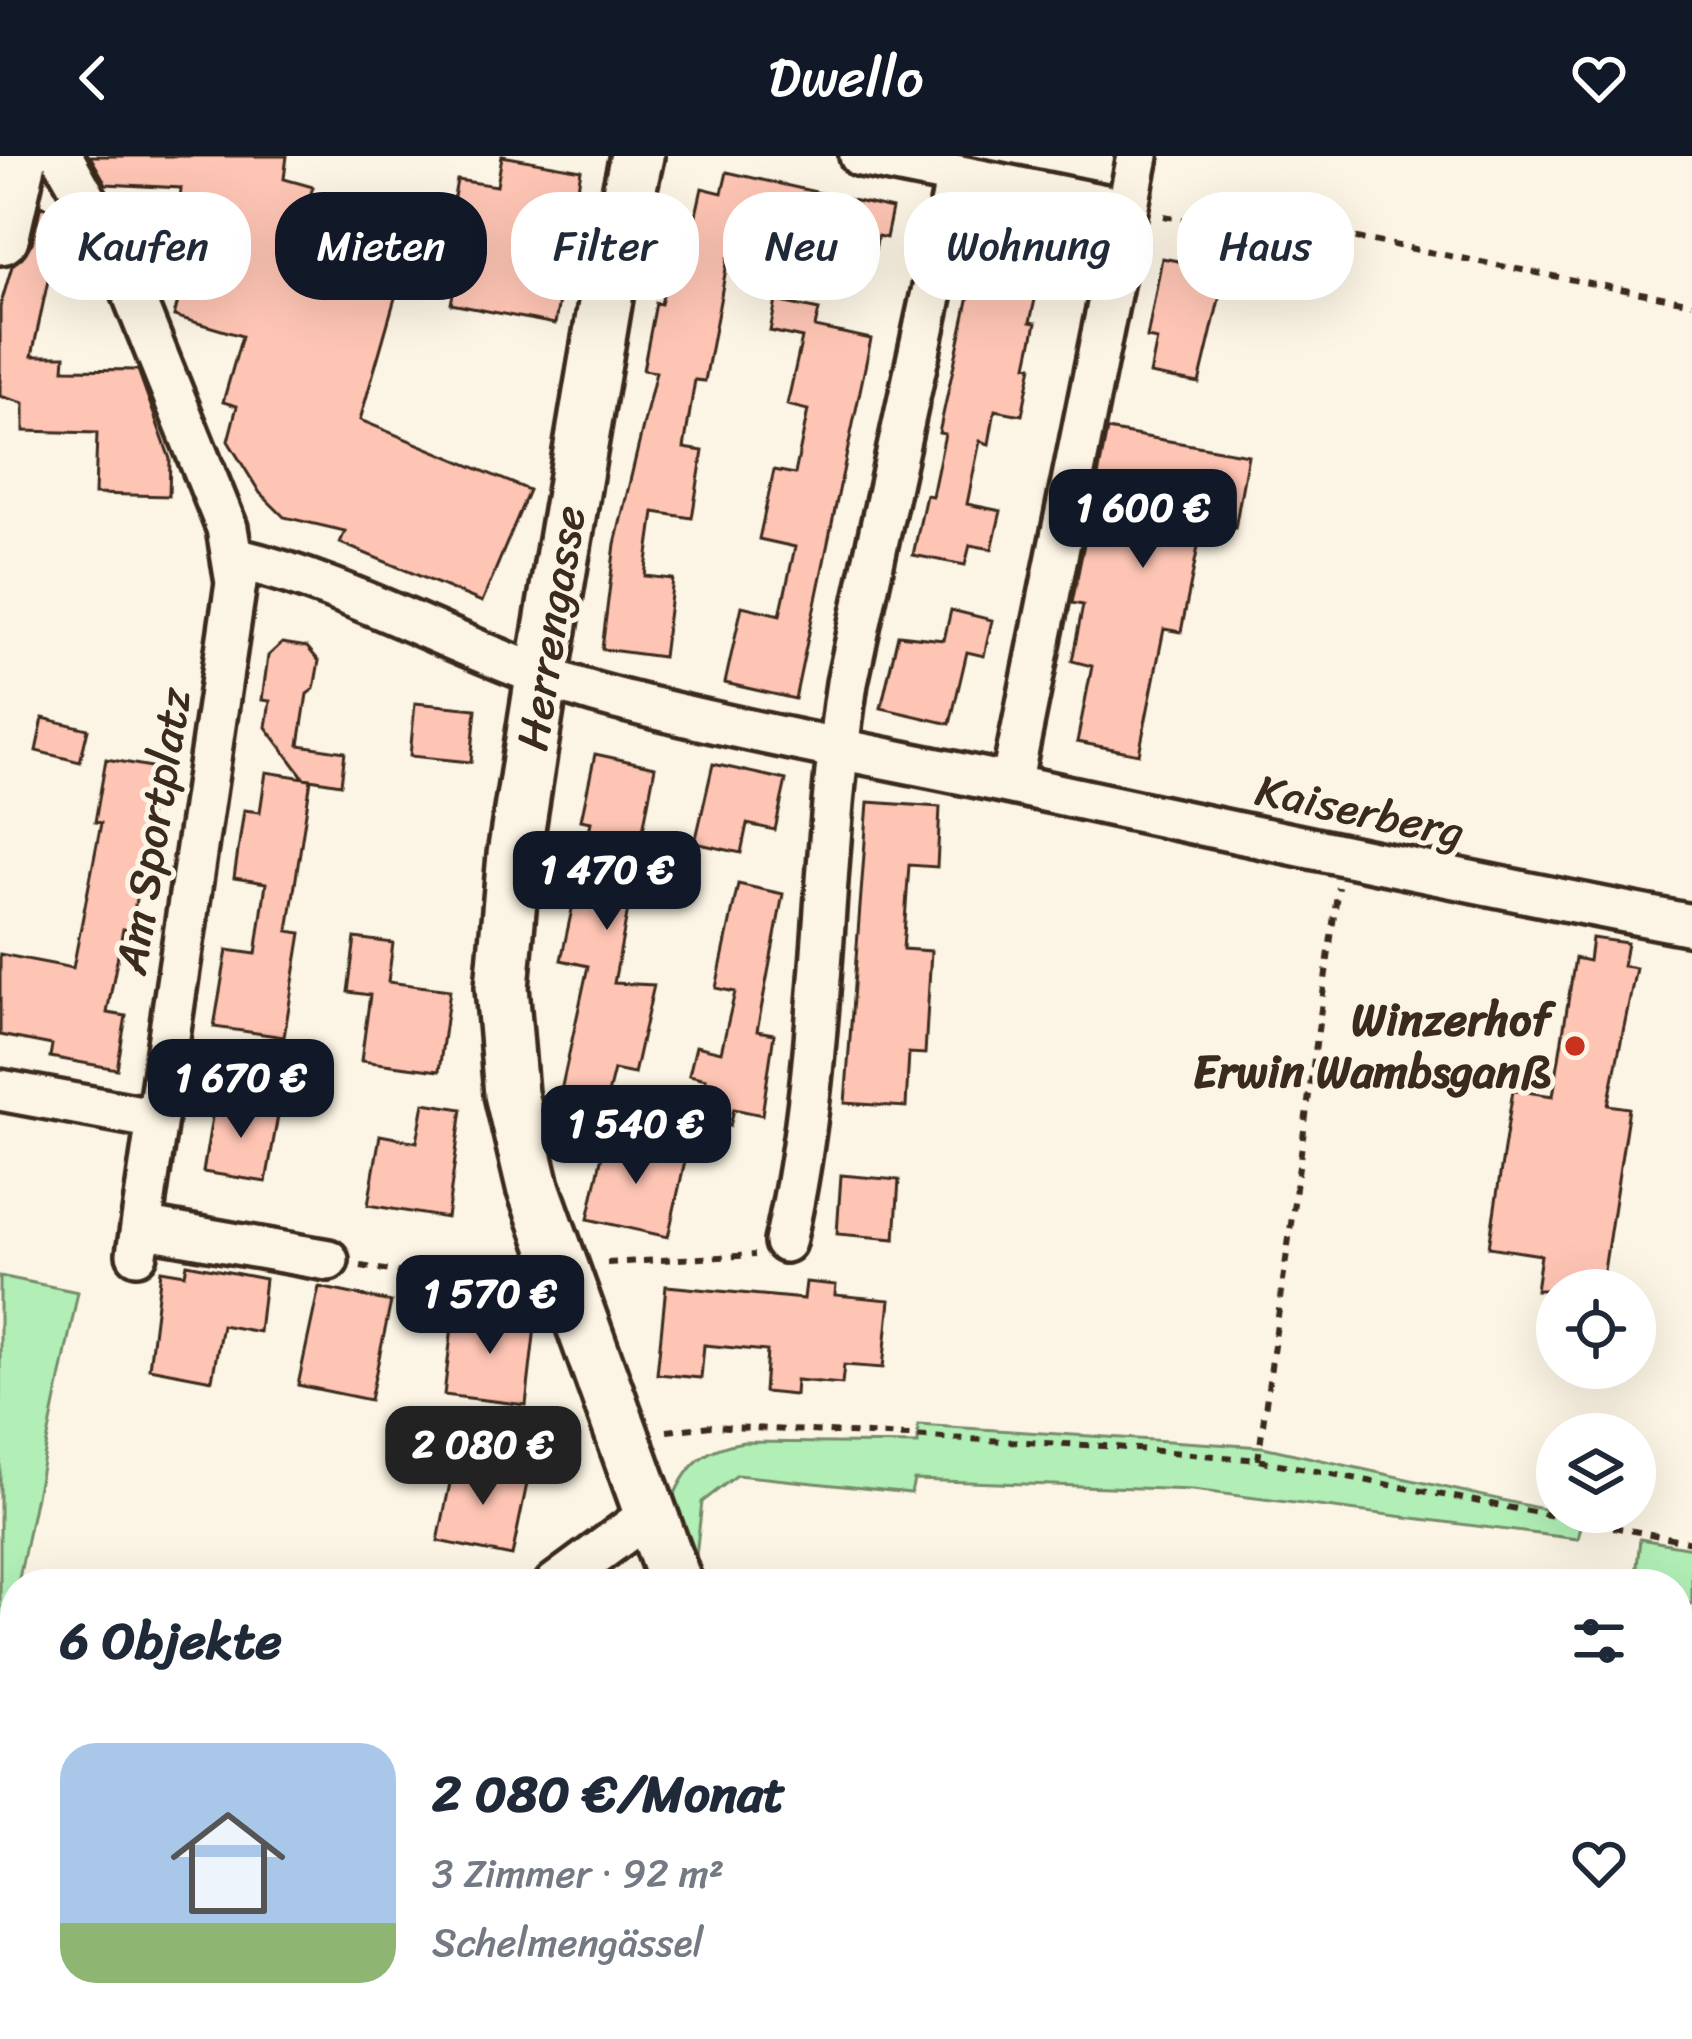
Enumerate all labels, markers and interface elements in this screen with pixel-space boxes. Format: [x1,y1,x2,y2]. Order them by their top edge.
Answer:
text: Dwello [768,30,924,126]
icon: back [60,45,126,111]
icon: heart [1566,45,1632,111]
chip: Kaufen [36,192,251,300]
chip: Mieten [275,192,487,300]
chip: Filter [511,192,699,300]
chip: Neu [723,192,880,300]
chip: Wohnung [904,192,1153,300]
chip: Haus [1177,192,1354,300]
pin: 1 600 € [1032,469,1254,571]
text: 1 600 € [1076,473,1210,542]
street label: Herrengasse [492,500,610,756]
street label: Am Sportplatz [91,681,215,981]
street label: Kaiserberg [1248,750,1472,872]
pin: 1 470 € [496,831,718,933]
text: 1 470 € [540,835,674,904]
place label: Winzerhof Erwin Wambsganß [1193,980,1556,1112]
marker: Winzerhof Erwin Wambsganß [1562,1033,1588,1059]
pin: 1 670 € [130,1039,352,1141]
text: 1 670 € [175,1043,307,1112]
pin: 1 540 € [525,1085,747,1187]
text: 1 540 € [568,1089,704,1158]
pin: 1 570 € [379,1255,601,1357]
text: 1 570 € [423,1259,557,1328]
map controls [1536,1269,1656,1533]
button: locate [1536,1269,1656,1389]
pin: 2 080 € [372,1406,594,1508]
text: 2 080 € [412,1410,554,1479]
button: layers [1536,1413,1656,1533]
text: 6 Objekte [60,1596,282,1686]
icon: filters [1566,1608,1632,1674]
text: 2 080 €/Monat [432,1749,785,1839]
icon: home [156,1791,300,1935]
icon: heart [1566,1830,1632,1896]
text: 3 Zimmer · 92 m² [432,1839,724,1908]
text: Schelmengässel [432,1908,704,1977]

